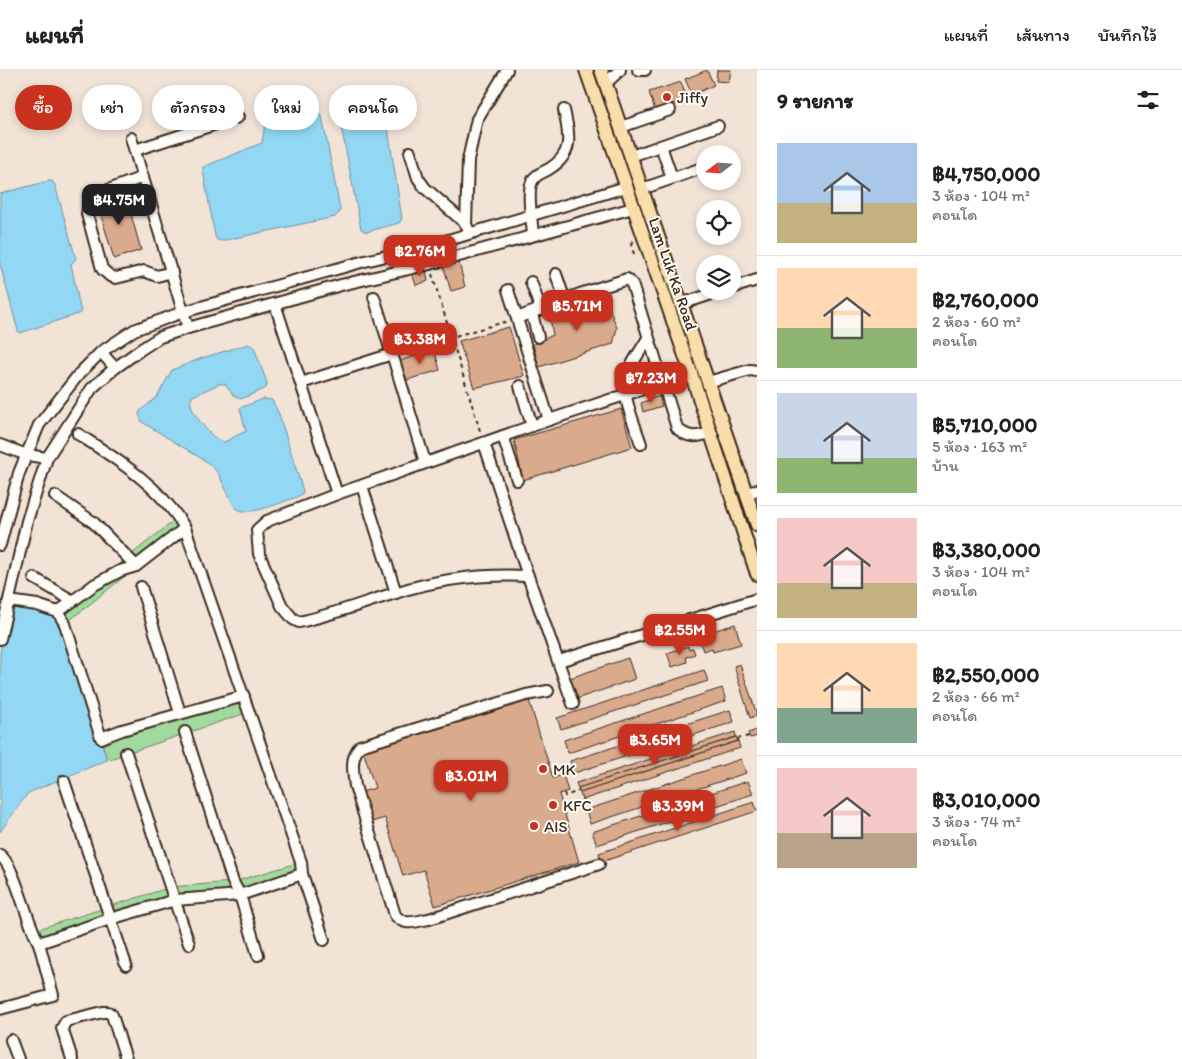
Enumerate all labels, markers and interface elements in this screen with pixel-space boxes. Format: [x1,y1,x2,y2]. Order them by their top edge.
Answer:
text: แผนที่ [25,20,84,49]
text: แผนที่ [944,24,988,46]
text: เส้นทาง [1016,24,1070,46]
text: บันทึกไว้ [1098,24,1157,46]
chip: ซื้อ [15,85,72,130]
chip: เช่า [82,85,142,130]
chip: ตัวกรอง [152,85,244,130]
chip: ใหม่ [254,85,319,130]
chip: คอนโด [329,85,417,130]
icon: filters [1134,86,1162,114]
place label: Jiffy [677,88,709,107]
text: 9 รายการ [777,88,854,113]
marker: Jiffy [661,91,673,103]
north arrow [696,145,741,190]
map controls [696,145,741,300]
text: ฿4,750,000 [932,161,1040,186]
icon: home [817,163,877,223]
pin: ฿4.75M [78,184,160,226]
text: 3 ห้อง · 104 m² [932,186,1030,205]
text: ฿4.75M [93,190,145,209]
button: locate [696,200,741,245]
text: คอนโด [932,205,978,224]
street label: Lam Luk Ka Road [645,215,701,333]
pin: ฿2.76M [379,234,461,277]
text: ฿2.76M [395,241,445,260]
button: layers [696,255,741,300]
text: ฿2,760,000 [932,287,1039,312]
icon: home [817,288,877,348]
pin: ฿5.71M [536,290,618,332]
text: ฿5.71M [552,296,602,315]
text: 2 ห้อง · 60 m² [932,312,1021,331]
pin: ฿3.38M [379,322,461,365]
text: ฿3.38M [394,329,446,348]
text: คอนโด [932,331,978,350]
pin: ฿7.23M [610,362,692,404]
text: ฿7.23M [625,368,677,387]
text: ฿5,710,000 [932,412,1038,437]
icon: home [817,413,877,473]
text: 5 ห้อง · 163 m² [932,437,1027,456]
text: บ้าน [932,456,959,475]
text: ฿3,380,000 [932,537,1041,562]
icon: home [817,538,877,598]
text: 3 ห้อง · 104 m² [932,562,1030,581]
text: คอนโด [932,581,978,600]
pin: ฿2.55M [639,614,721,656]
text: ฿2.55M [654,620,706,639]
text: ฿2,550,000 [932,662,1039,687]
icon: home [817,663,877,723]
text: 2 ห้อง · 66 m² [932,687,1020,706]
text: คอนโด [932,706,978,725]
pin: ฿3.65M [614,724,696,766]
text: ฿3.65M [629,730,681,749]
pin: ฿3.01M [430,760,512,802]
place label: MK [553,760,576,779]
marker: MK [537,763,549,775]
text: ฿3.01M [445,766,497,785]
text: ฿3,010,000 [932,787,1041,812]
icon: home [817,788,877,848]
pin: ฿3.39M [637,790,719,832]
place label: KFC [563,796,592,815]
text: ฿3.39M [652,796,704,815]
marker: KFC [547,799,559,811]
text: 3 ห้อง · 74 m² [932,812,1021,831]
place label: AIS [544,817,567,836]
marker: AIS [528,820,540,832]
text: คอนโด [932,831,978,850]

